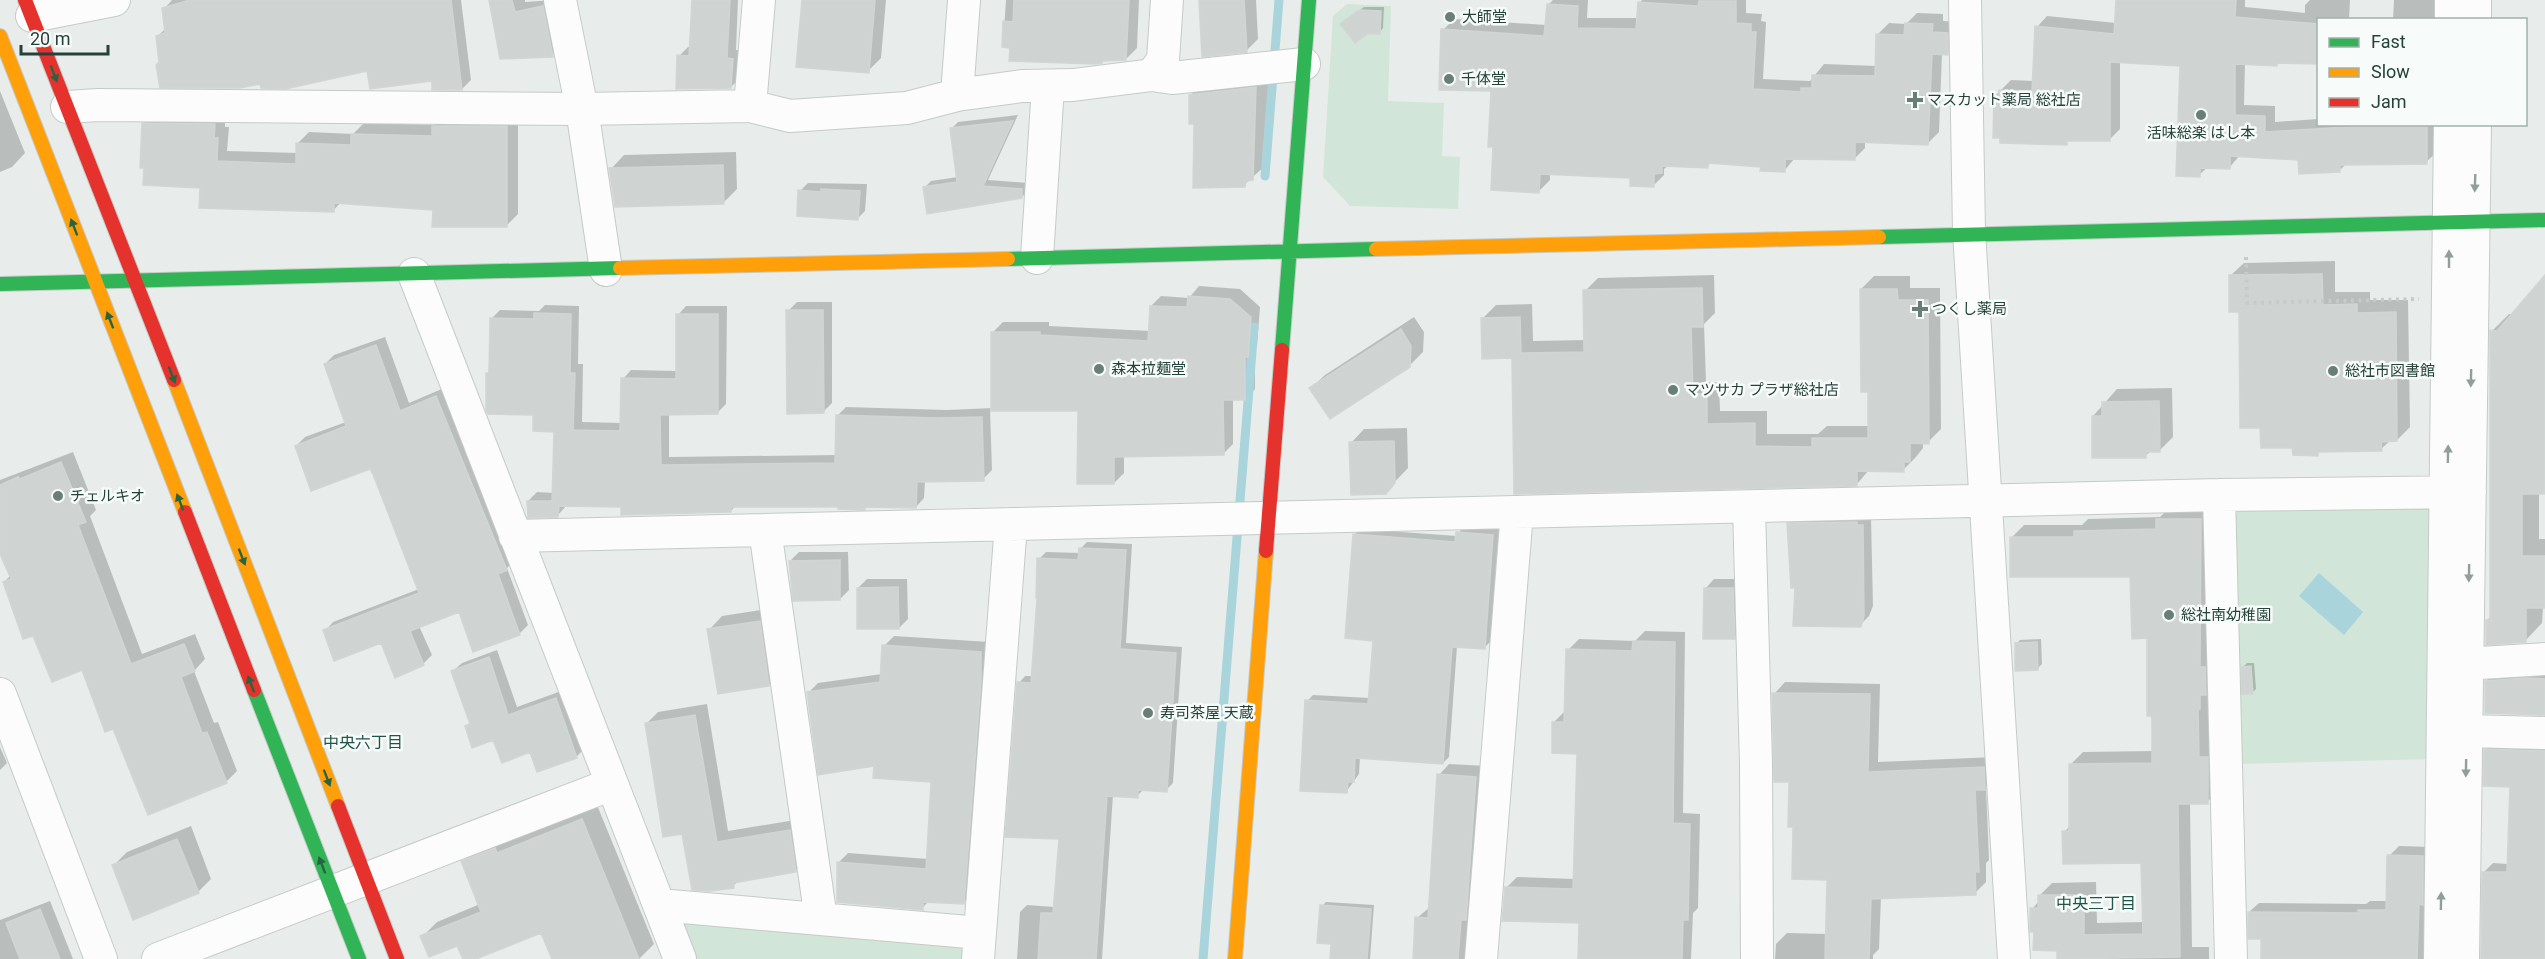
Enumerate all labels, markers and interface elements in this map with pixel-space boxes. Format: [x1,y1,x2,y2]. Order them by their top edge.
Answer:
place label: 大師堂 [1462,8,1507,26]
marker: 大師堂 [1443,10,1457,24]
scale bar [21,18,108,56]
legend [2317,18,2527,126]
text: 20 m [30,28,70,49]
text: Fast [2371,31,2406,52]
text: Slow [2371,61,2410,82]
one-way arrow [50,65,60,83]
place label: 千体堂 [1461,70,1506,88]
marker: 千体堂 [1442,72,1456,86]
place label: マスカット薬局 総社店 [1927,91,2081,109]
text: Jam [2371,91,2407,112]
marker: マスカット薬局 総社店 [1908,93,1922,107]
marker: 活味総楽 はし本 [2194,108,2208,122]
place label: 活味総楽 はし本 [2147,124,2255,142]
one-way arrow [2471,173,2480,192]
one-way arrow [68,218,78,236]
one-way arrow [2444,249,2454,268]
place label: つくし薬局 [1932,300,2007,318]
marker: つくし薬局 [1913,302,1927,316]
one-way arrow [104,311,114,329]
place label: 森本拉麺堂 [1111,360,1186,378]
marker: 森本拉麺堂 [1092,362,1106,376]
place label: 総社市図書館 [2345,362,2435,380]
marker: 総社市図書館 [2326,364,2340,378]
one-way arrow [168,366,177,384]
one-way arrow [2466,368,2476,387]
place label: マツサカ プラザ総社店 [1685,381,1839,399]
marker: マツサカ プラザ総社店 [1666,383,1680,397]
one-way arrow [2443,444,2453,463]
place label: チェルキオ [70,487,145,505]
marker: チェルキオ [51,489,65,503]
one-way arrow [175,493,185,511]
one-way arrow [238,548,247,566]
one-way arrow [2464,563,2473,582]
place label: 総社南幼稚園 [2181,606,2271,624]
marker: 総社南幼稚園 [2162,608,2176,622]
one-way arrow [246,675,256,693]
place label: 寿司茶屋 天蔵 [1160,704,1254,722]
marker: 寿司茶屋 天蔵 [1141,706,1155,720]
district label: 中央六丁目 [323,733,403,752]
one-way arrow [2461,758,2471,777]
one-way arrow [323,769,332,787]
one-way arrow [317,856,327,874]
one-way arrow [2436,891,2446,910]
district label: 中央三丁目 [2056,894,2136,913]

